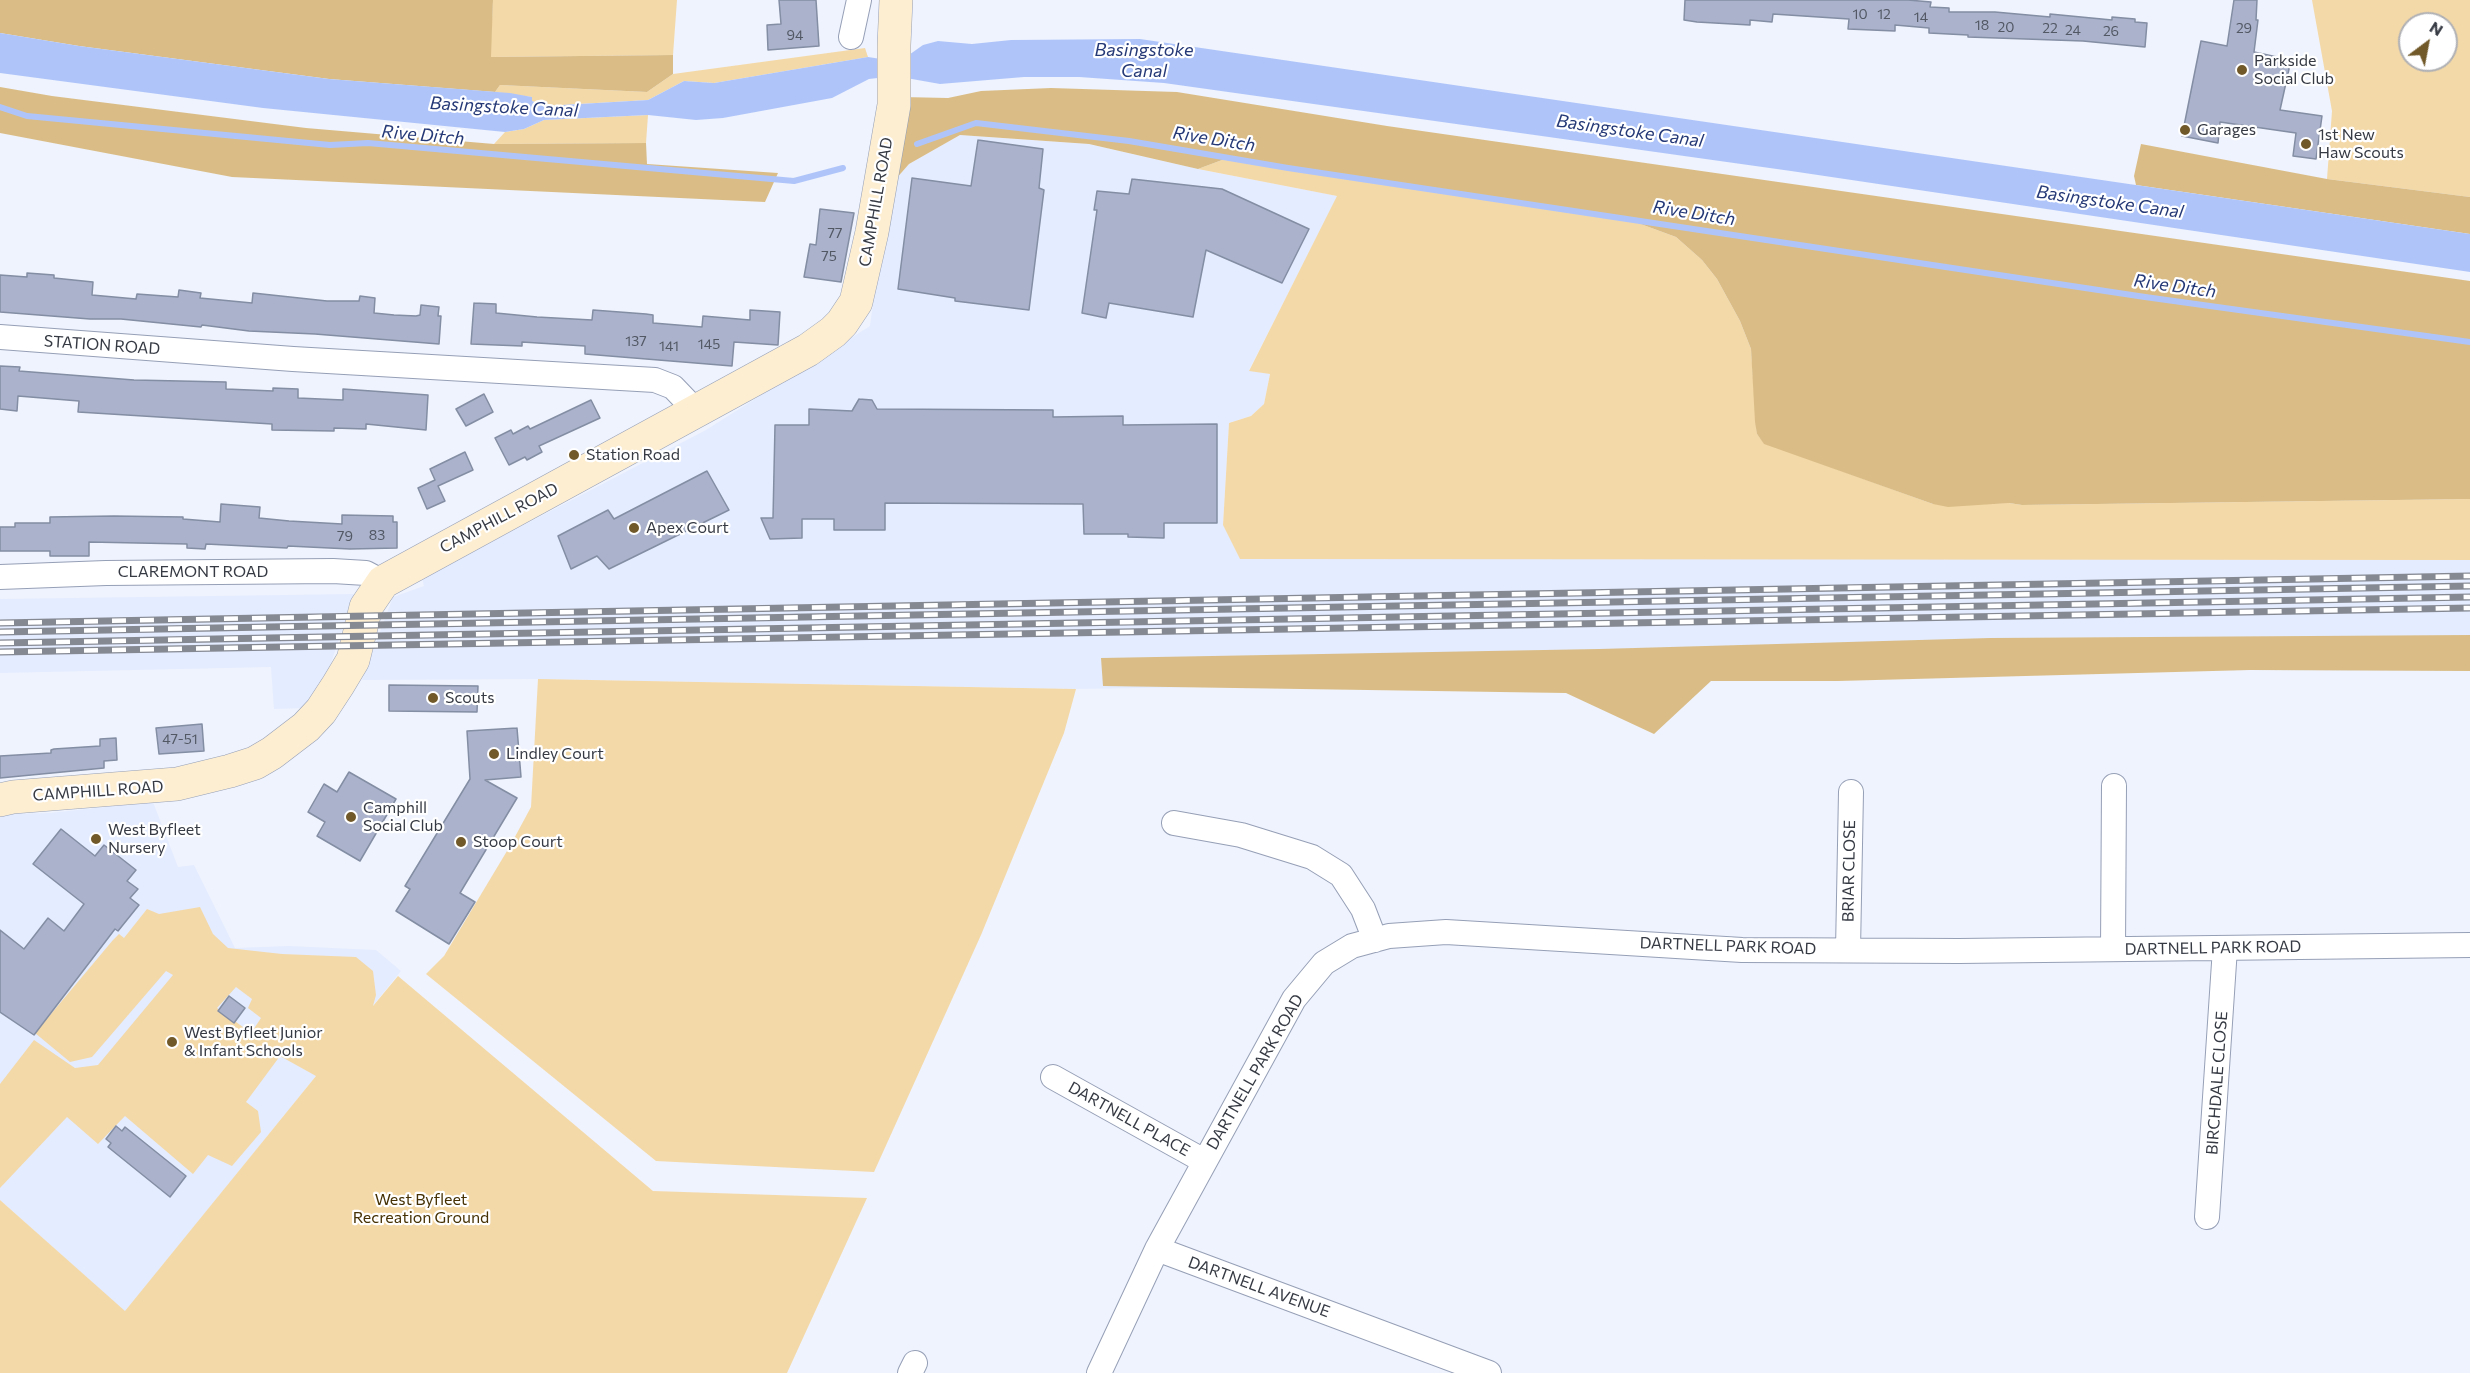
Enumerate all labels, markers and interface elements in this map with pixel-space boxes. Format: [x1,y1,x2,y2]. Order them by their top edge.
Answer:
house number: 10 [1852,6,1868,22]
house number: 12 [1877,6,1891,22]
house number: 14 [1914,9,1928,25]
north arrow [2398,12,2458,72]
house number: 18 [1975,17,1989,33]
text: N [2427,17,2447,39]
house number: 20 [1998,19,2014,35]
house number: 22 [2042,20,2058,36]
house number: 29 [2236,20,2252,36]
house number: 24 [2065,22,2081,38]
house number: 26 [2103,23,2119,39]
house number: 94 [787,27,803,43]
water label: Basingstoke Canal [1095,39,1193,82]
place label: Parkside Social Club [2254,51,2334,89]
marker: Parkside Social Club [2235,63,2249,77]
water label: Basingstoke Canal [429,92,579,122]
water label: Basingstoke Canal [1555,110,1705,152]
place label: Garages [2197,120,2256,140]
water label: Rive Ditch [381,121,465,149]
water label: Rive Ditch [1171,122,1257,156]
marker: Garages [2178,123,2192,137]
place label: 1st New Haw Scouts [2318,125,2404,163]
street label: CAMPHILL ROAD [855,136,897,268]
marker: 1st New Haw Scouts [2299,137,2313,151]
water label: Basingstoke Canal [2035,181,2185,223]
water label: Rive Ditch [1651,196,1737,230]
house number: 77 [828,225,842,241]
house number: 75 [821,248,837,264]
water label: Rive Ditch [2132,270,2218,302]
street label: STATION ROAD [43,331,161,359]
house number: 137 [625,333,647,349]
house number: 145 [698,336,720,352]
house number: 141 [659,338,679,354]
place label: Station Road [586,445,680,465]
marker: Station Road [567,448,581,462]
street label: CAMPHILL ROAD [437,479,561,557]
place label: Apex Court [646,518,729,538]
marker: Apex Court [627,521,641,535]
house number: 83 [369,527,385,543]
house number: 79 [337,528,353,544]
street label: CLAREMONT ROAD [118,562,268,582]
place label: Scouts [445,688,495,708]
marker: Scouts [426,691,440,705]
house number: 47-51 [162,731,198,747]
place label: Lindley Court [506,744,604,764]
marker: Lindley Court [487,747,501,761]
street label: CAMPHILL ROAD [32,777,164,805]
place label: Camphill Social Club [363,798,443,836]
marker: Camphill Social Club [344,810,358,824]
place label: West Byfleet Nursery [108,820,201,858]
street label: BRIAR CLOSE [1839,820,1859,922]
marker: West Byfleet Nursery [89,832,103,846]
place label: Stoop Court [473,832,563,852]
marker: Stoop Court [454,835,468,849]
street label: DARTNELL PARK ROAD [1639,933,1817,959]
street label: DARTNELL PARK ROAD [2125,937,2301,959]
street label: DARTNELL PARK ROAD [1203,991,1307,1153]
street label: BIRCHDALE CLOSE [2202,1010,2232,1156]
place label: West Byfleet Junior & Infant Schools [184,1023,323,1061]
marker: West Byfleet Junior & Infant Schools [165,1035,179,1049]
street label: DARTNELL PLACE [1065,1078,1193,1160]
park label: West Byfleet Recreation Ground [353,1190,489,1228]
street label: DARTNELL AVENUE [1185,1252,1333,1322]

